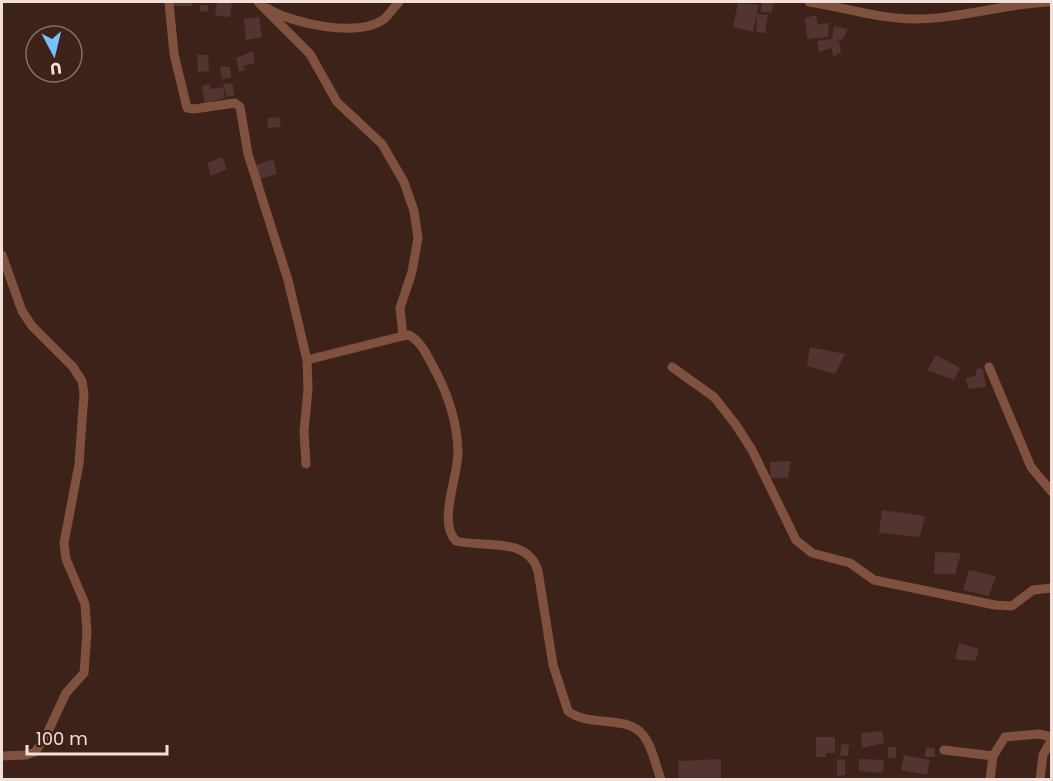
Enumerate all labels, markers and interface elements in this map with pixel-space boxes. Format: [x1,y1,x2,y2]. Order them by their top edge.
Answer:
north arrow [24,24,84,84]
text: U [49,56,63,80]
scale bar [27,718,166,756]
text: 100 m [36,726,88,751]

